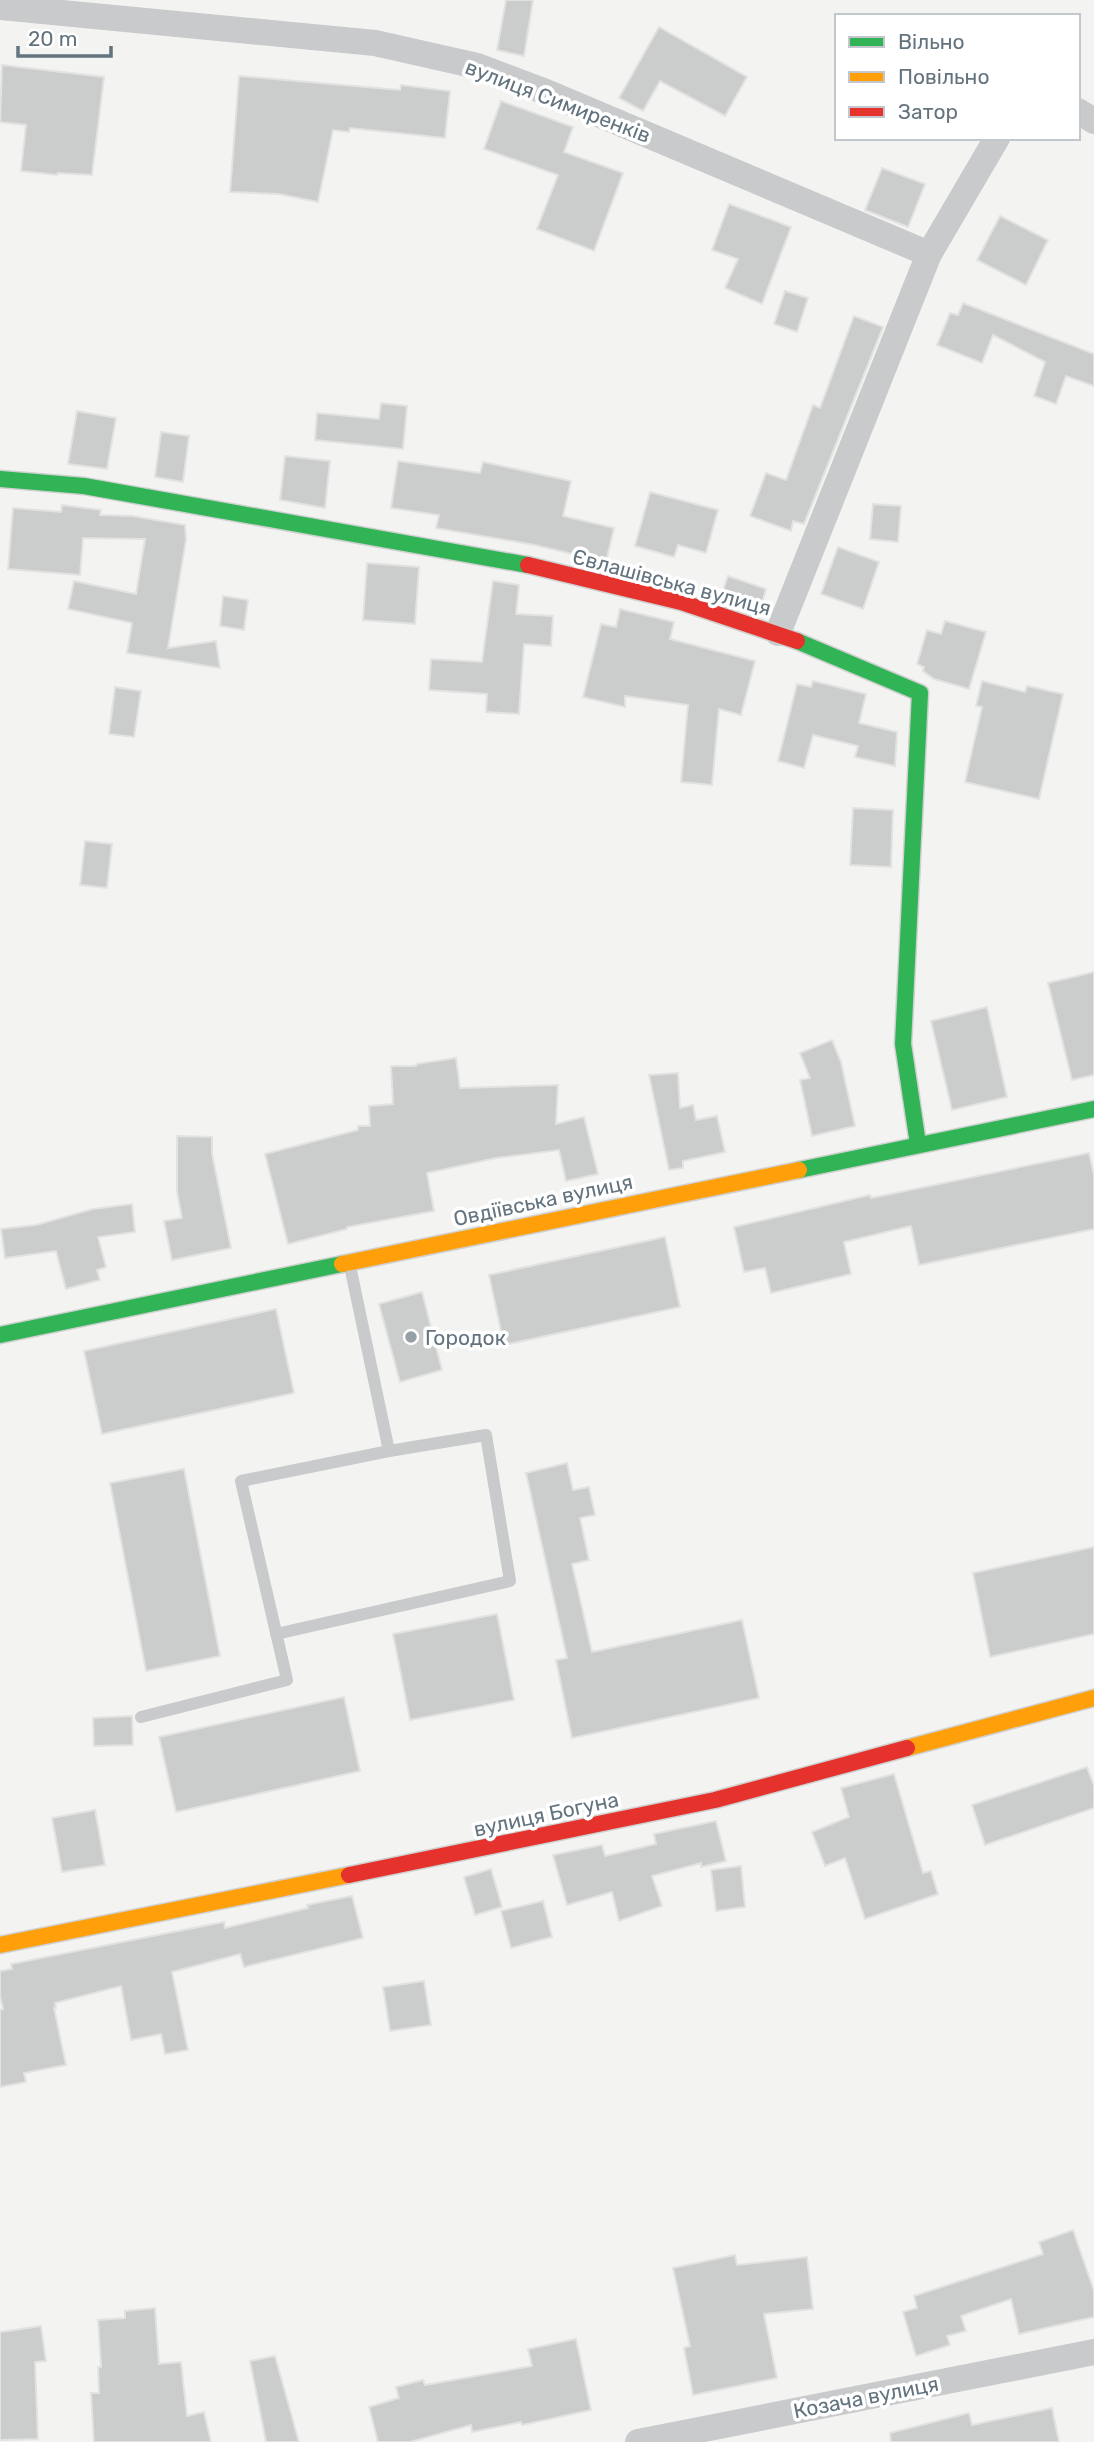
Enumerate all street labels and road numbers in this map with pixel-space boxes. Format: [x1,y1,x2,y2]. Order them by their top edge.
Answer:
street label: вулиця Симиренків [462,54,654,148]
street label: Євлашівська вулиця [570,543,774,621]
street label: Овдіївська вулиця [451,1169,635,1231]
street label: вулиця Богуна [471,1786,621,1842]
street label: Козача вулиця [791,2371,941,2423]

